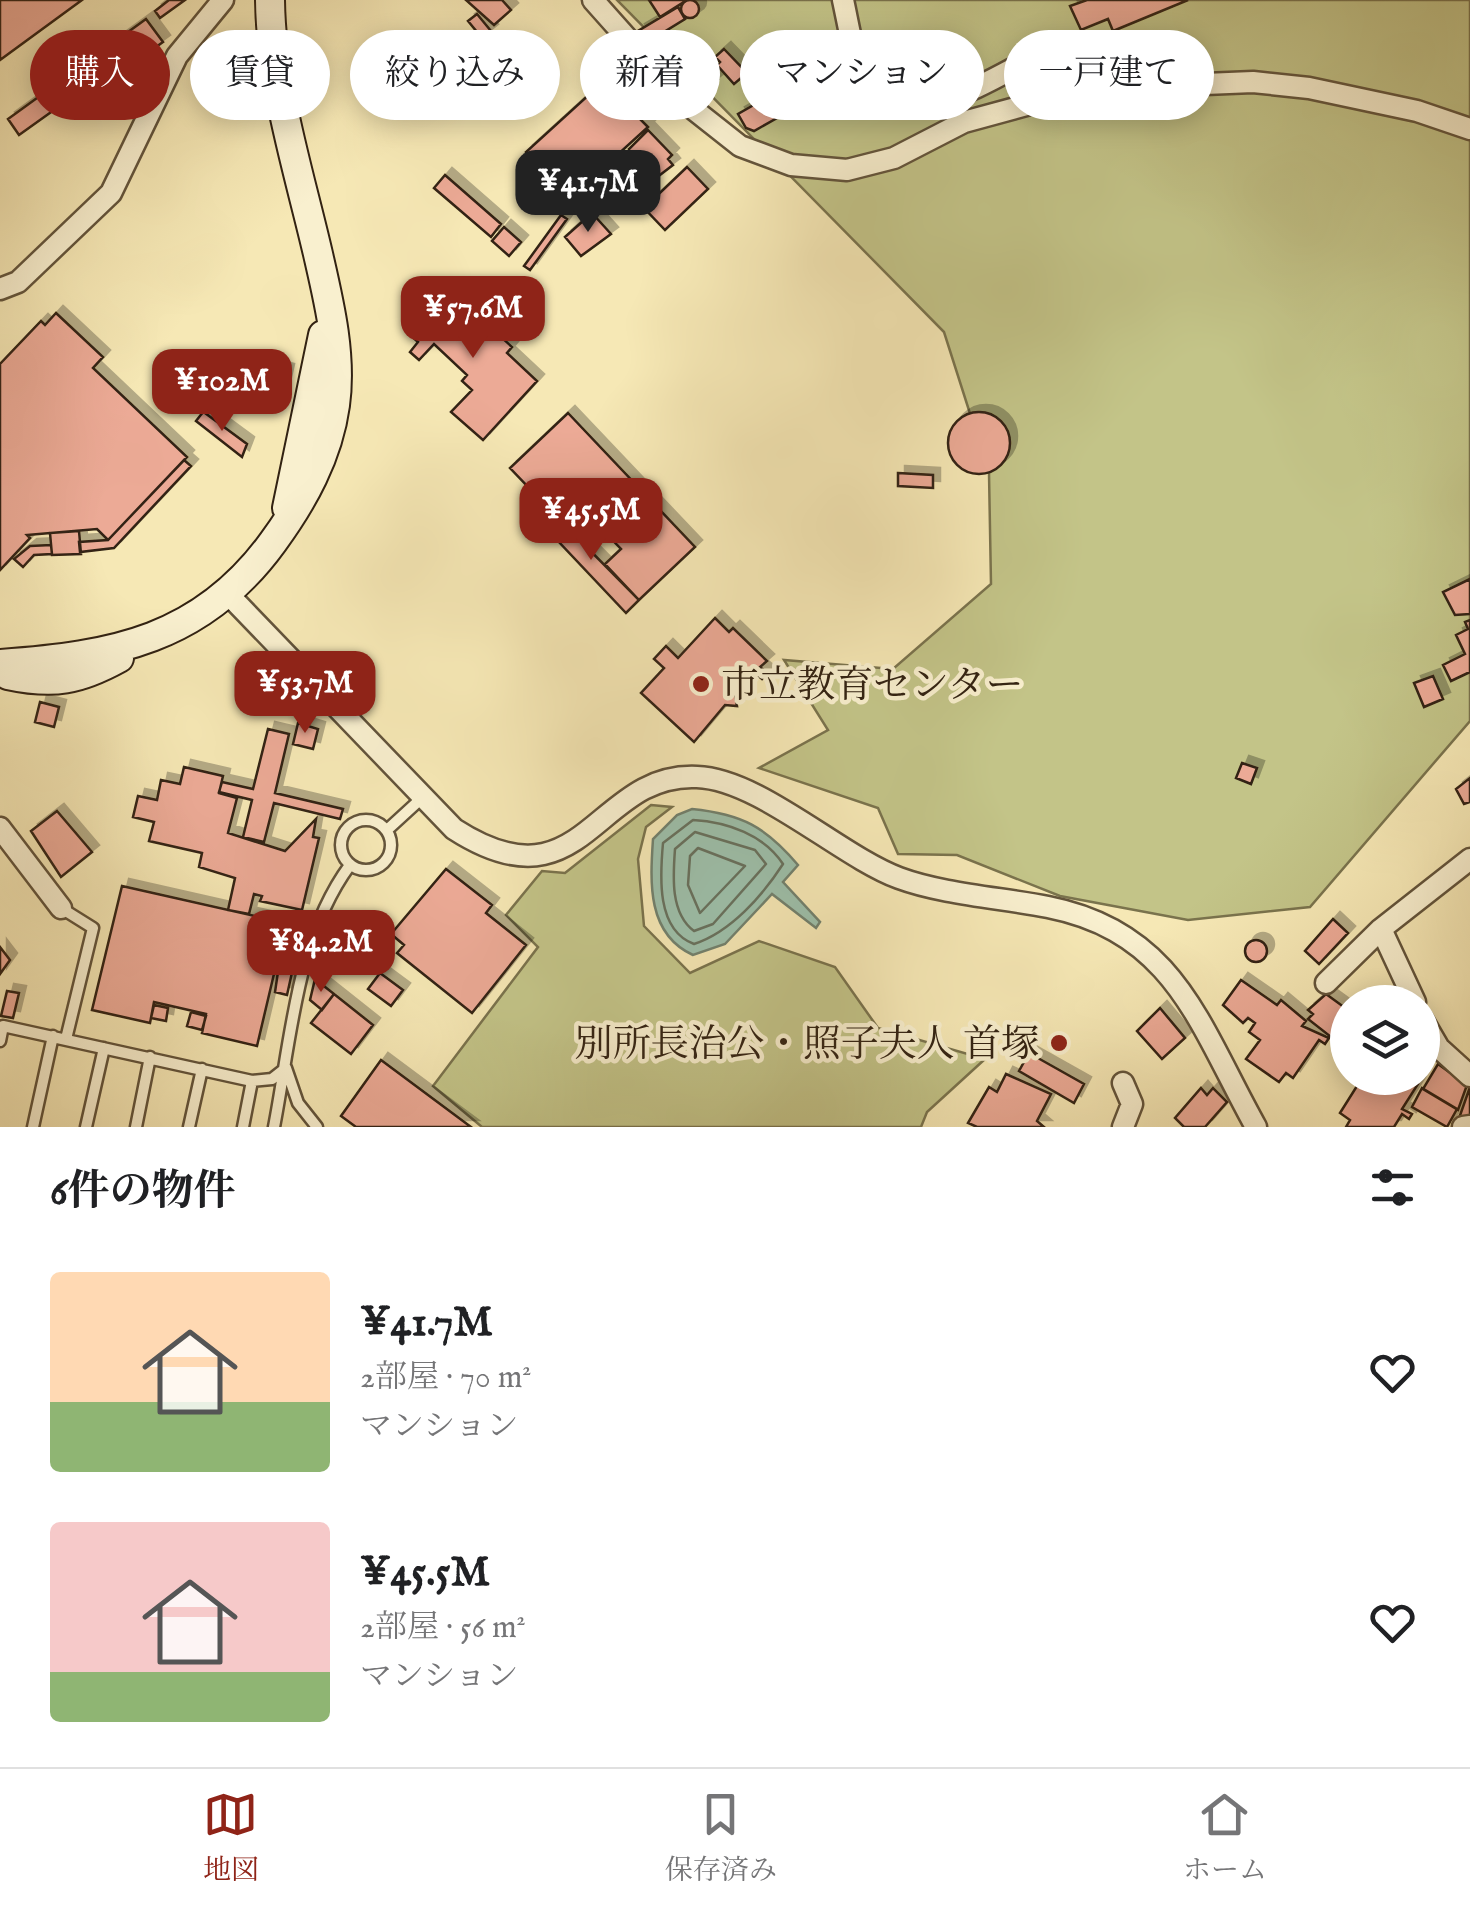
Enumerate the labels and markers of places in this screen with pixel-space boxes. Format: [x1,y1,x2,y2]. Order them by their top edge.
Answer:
pin: ¥41.7M [507,150,669,235]
pin: ¥57.6M [392,276,554,361]
pin: ¥102M [152,349,292,434]
pin: ¥45.5M [510,478,672,563]
pin: ¥53.7M [224,651,386,736]
place label: 市立教育センター [721,663,1023,711]
marker: 市立教育センター [690,673,712,695]
pin: ¥84.2M [240,910,402,995]
place label: 別所長治公・照子夫人 首塚 [575,1022,1039,1070]
marker: 別所長治公・照子夫人 首塚 [1048,1032,1070,1054]

